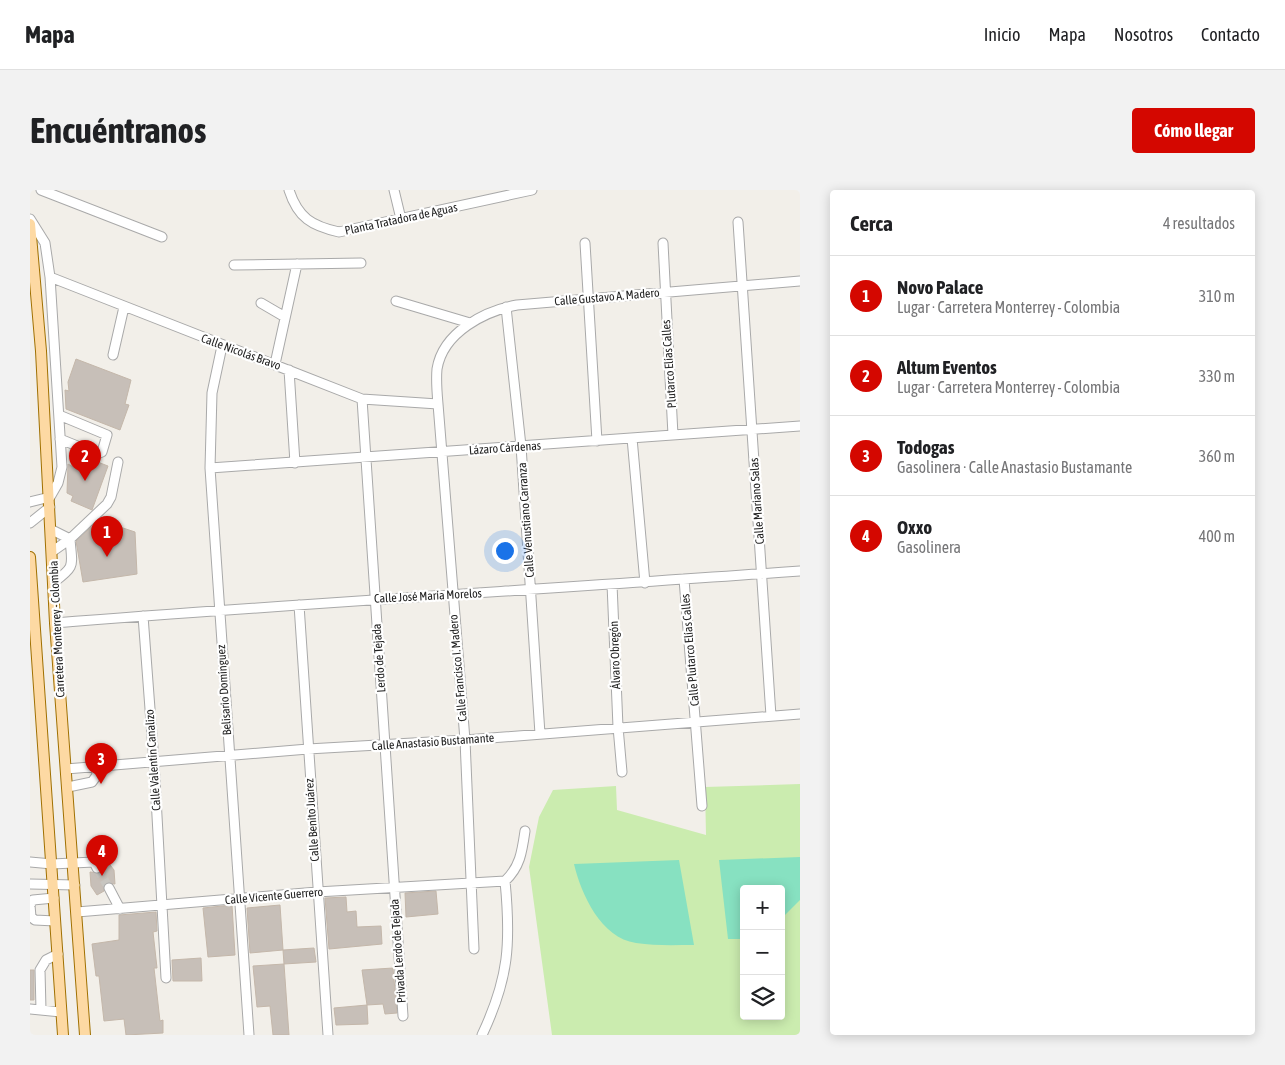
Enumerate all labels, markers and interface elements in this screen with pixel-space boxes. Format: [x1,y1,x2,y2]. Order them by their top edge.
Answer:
text: Mapa [25,21,75,48]
text: Inicio [984,24,1020,45]
text: Mapa [1048,24,1086,45]
text: Nosotros [1114,24,1173,45]
text: Contacto [1201,24,1260,45]
button: Cómo llegar [1132,108,1255,153]
text: Encuéntranos [30,110,206,150]
street label: Planta Tratadora de Aguas [343,200,459,238]
text: Cerca [850,211,893,235]
text: 4 resultados [1163,214,1235,232]
text: Novo Palace [897,276,983,298]
street label: Calle Gustavo A. Madero [554,285,660,309]
text: 1 [862,287,870,305]
text: 310 m [1199,287,1235,305]
text: Lugar · Carretera Monterrey - Colombia [897,298,1120,316]
street label: Plutarco Elías Calles [659,319,679,409]
street label: Calle Nicolás Bravo [199,331,283,373]
text: Altum Eventos [897,356,997,378]
text: 2 [862,367,870,385]
text: 330 m [1199,367,1235,385]
text: Lugar · Carretera Monterrey - Colombia [897,378,1120,396]
text: Todogas [897,436,954,458]
street label: Lázaro Cárdenas [468,438,542,458]
pin: 2 [69,440,101,481]
text: 3 [862,447,870,465]
text: 360 m [1199,447,1235,465]
street label: Calle Mariano Salas [747,457,767,545]
text: Gasolinera · Calle Anastasio Bustamante [897,458,1132,476]
street label: Calle Venustiano Carranza [515,462,537,578]
pin: 1 [91,516,123,557]
text: Oxxo [897,516,932,538]
text: 4 [862,527,870,545]
text: 400 m [1199,527,1235,545]
your location [492,538,518,564]
text: Gasolinera [897,538,961,556]
street label: Carretera Monterrey - Colombia [46,560,68,698]
street label: Calle José María Morelos [374,586,482,606]
street label: Calle Plutarco Elías Calles [678,593,702,707]
street label: Calle Francisco I. Madero [446,613,470,722]
street label: Álvaro Obregón [607,621,623,689]
street label: Lerdo de Tejada [370,623,388,693]
street label: Belisario Domínguez [214,644,234,736]
street label: Calle Valentín Canalizo [142,708,164,811]
street label: Calle Anastasio Bustamante [371,731,495,753]
pin: 3 [85,743,117,784]
street label: Calle Benito Juárez [302,777,322,862]
pin: 4 [86,835,118,876]
street label: Calle Vicente Guerrero [224,885,324,907]
map controls [740,885,785,1020]
button: + [740,885,785,930]
street label: Privada Lerdo de Tejada [387,898,409,1004]
button: − [740,930,785,975]
button: layers [740,975,785,1020]

